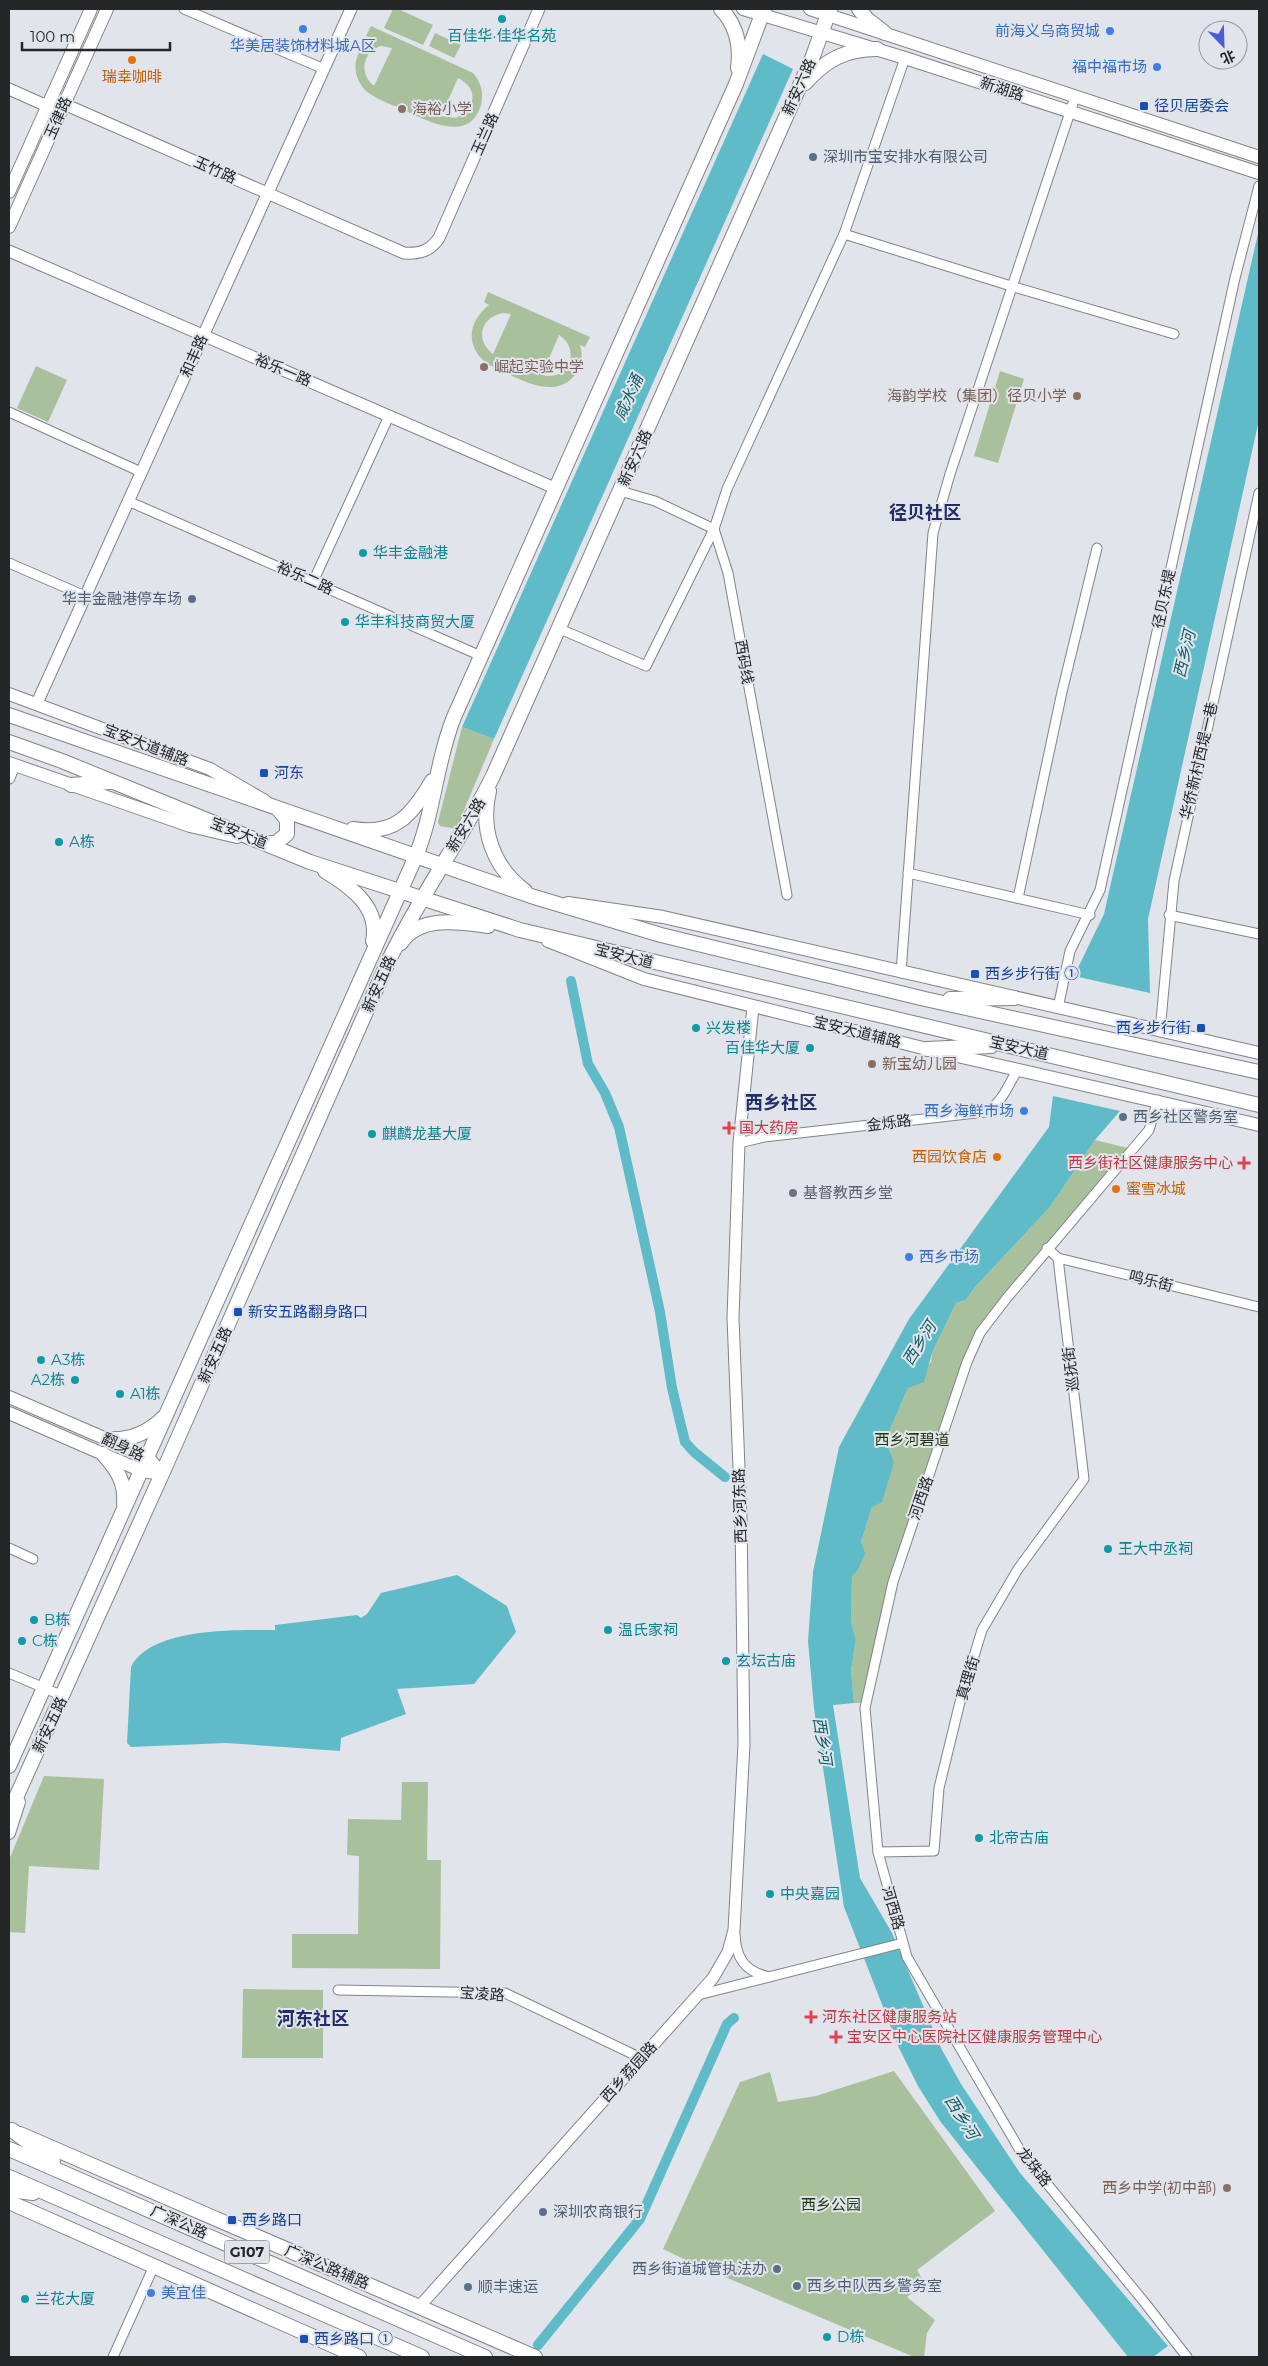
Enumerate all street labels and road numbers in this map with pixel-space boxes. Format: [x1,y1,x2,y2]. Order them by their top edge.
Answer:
street label: 新安六路 [778,56,819,118]
street label: 新湖路 [978,73,1026,105]
street label: 玉律路 [40,93,75,142]
street label: 玉兰路 [467,109,502,158]
street label: 玉竹路 [191,152,240,187]
street label: 和丰路 [176,331,211,380]
street label: 裕乐一路 [252,349,315,390]
street label: 新安六路 [614,427,655,489]
street label: 裕乐二路 [274,557,336,598]
street label: 径贝东堤 [1148,568,1179,630]
street label: 西码线 [731,638,758,686]
street label: 华侨新村西堤一巷 [1176,700,1221,821]
street label: 宝安大道辅路 [101,720,192,770]
street label: 新安六路 [442,794,489,855]
street label: 宝安大道 [208,812,271,853]
street label: 宝安大道 [593,939,656,972]
street label: 新安五路 [358,953,399,1015]
street label: 宝安大道辅路 [811,1011,903,1052]
street label: 宝安大道 [988,1032,1050,1064]
street label: 金烁路 [865,1110,912,1135]
street label: 鸣乐街 [1127,1266,1175,1295]
street label: 新安五路 [194,1324,235,1386]
street label: 巡抚街 [1058,1346,1083,1393]
street label: 翻身路 [99,1428,148,1465]
street label: 西乡河东路 [729,1468,750,1544]
street label: 河西路 [904,1473,937,1522]
street label: 真理街 [952,1654,983,1702]
street label: 新安五路 [28,1694,71,1756]
street label: 河西路 [878,1884,909,1932]
street label: 宝凌路 [459,1982,505,2005]
street label: 西乡荔园路 [596,2037,661,2106]
street label: 龙珠路 [1013,2143,1056,2190]
street label: 广深公路 [148,2201,210,2242]
road number: G107 [224,2240,270,2264]
street label: 广深公路辅路 [282,2240,372,2293]

